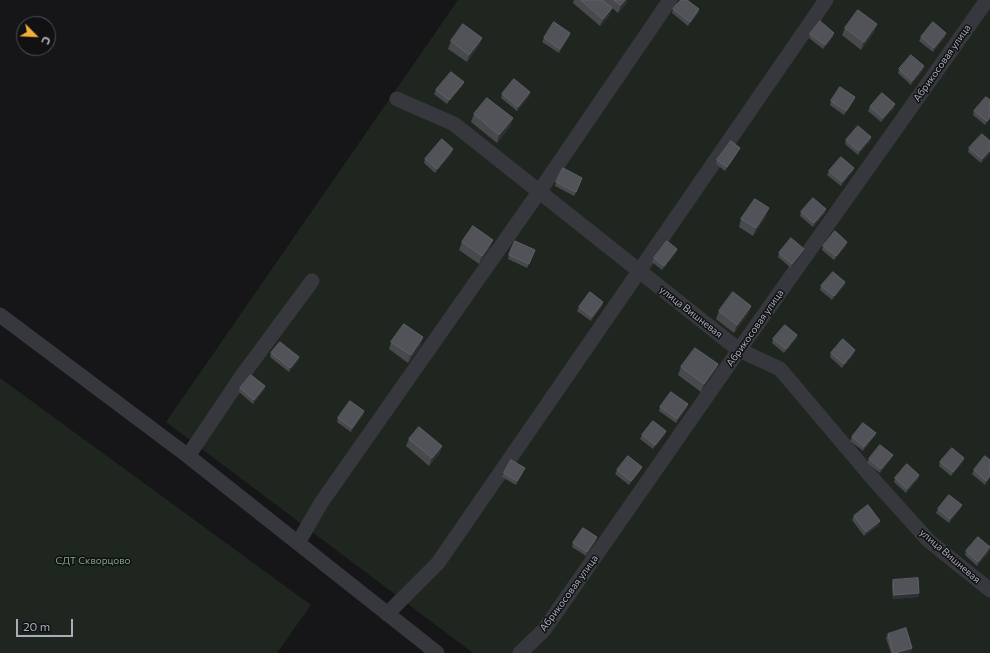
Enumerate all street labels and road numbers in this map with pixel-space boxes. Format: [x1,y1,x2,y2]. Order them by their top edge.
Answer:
street label: Абрикосовая улица [911,22,973,104]
street label: улица Вишневая [657,284,725,340]
street label: Абрикосовая улица [724,287,786,369]
street label: улица Вишневая [917,526,983,586]
street label: Абрикосовая улица [537,553,601,633]

